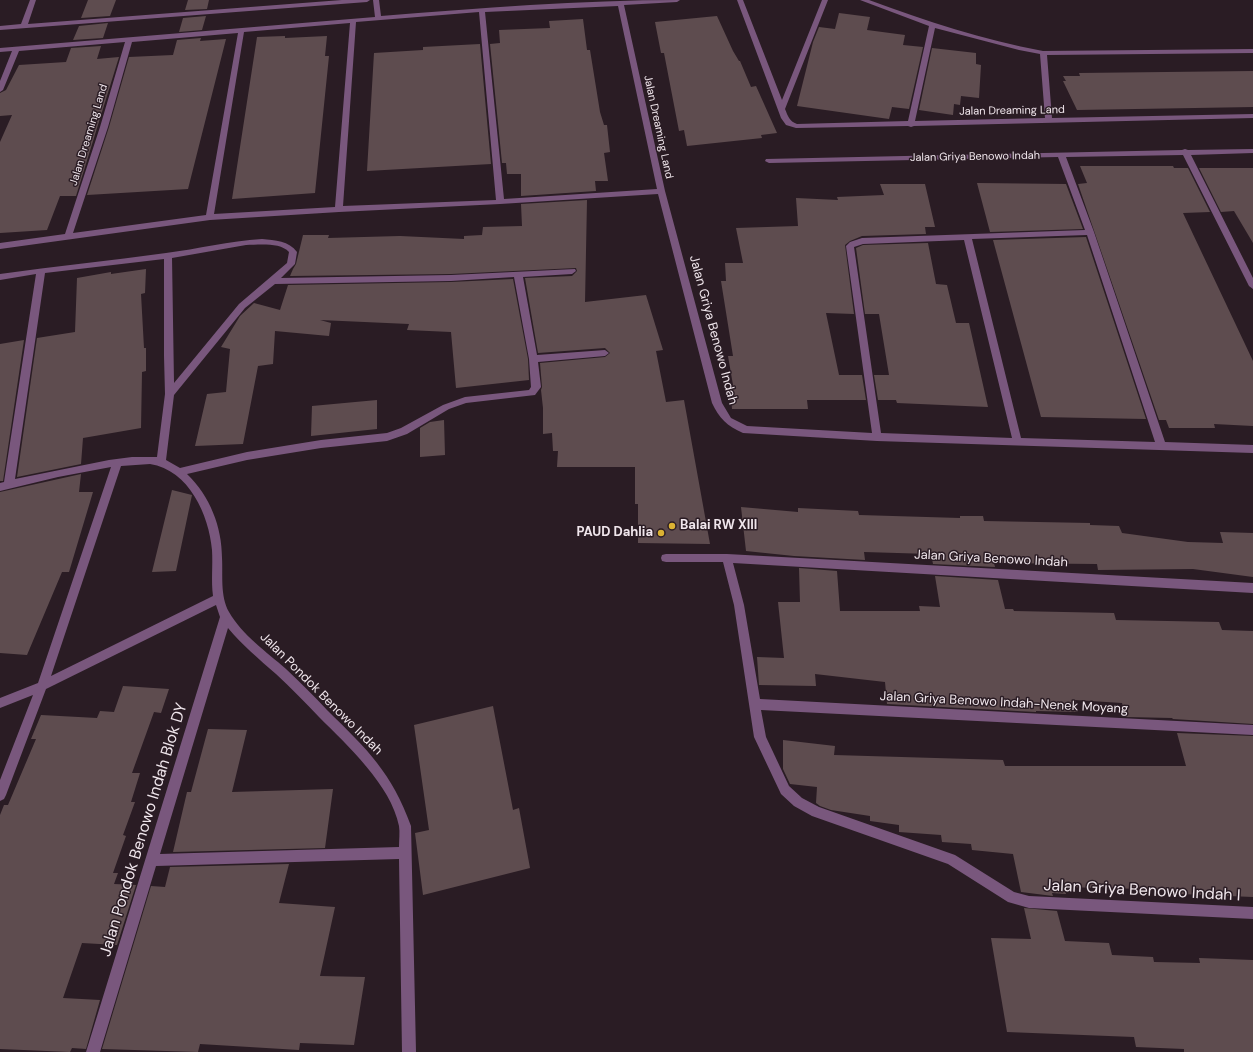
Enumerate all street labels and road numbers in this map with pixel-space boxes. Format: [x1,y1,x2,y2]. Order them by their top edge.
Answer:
street label: Jalan Dreaming Land [641,74,675,180]
street label: Jalan Dreaming Land [67,83,111,187]
street label: Jalan Dreaming Land [959,103,1065,119]
street label: Jalan Griya Benowo Indah [910,149,1040,165]
street label: Jalan Griya Benowo Indah [686,254,740,406]
street label: Jalan Griya Benowo Indah [914,547,1068,571]
street label: Jalan Pondok Benowo Indah [256,629,386,759]
street label: Jalan Griya Benowo Indah-Nenek Moyang [879,689,1129,717]
street label: Jalan Pondok Benowo Indah Blok DY [96,701,192,959]
street label: Jalan Griya Benowo Indah I [1043,876,1241,906]

